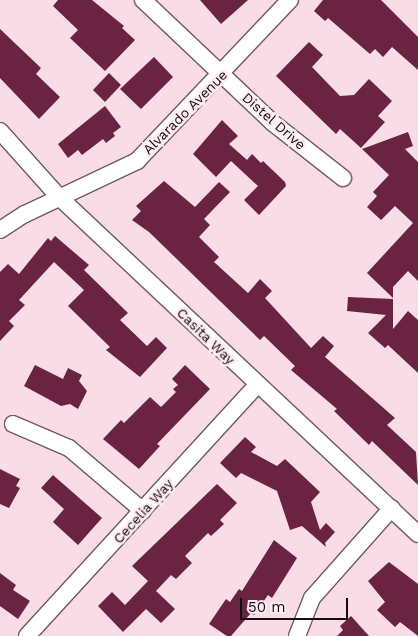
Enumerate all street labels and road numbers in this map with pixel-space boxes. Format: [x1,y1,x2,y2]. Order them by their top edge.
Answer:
street label: Alvarado Avenue [139,66,231,158]
street label: Distel Drive [239,89,309,153]
street label: Casita Way [173,304,239,368]
street label: Cecelia Way [109,475,177,547]

